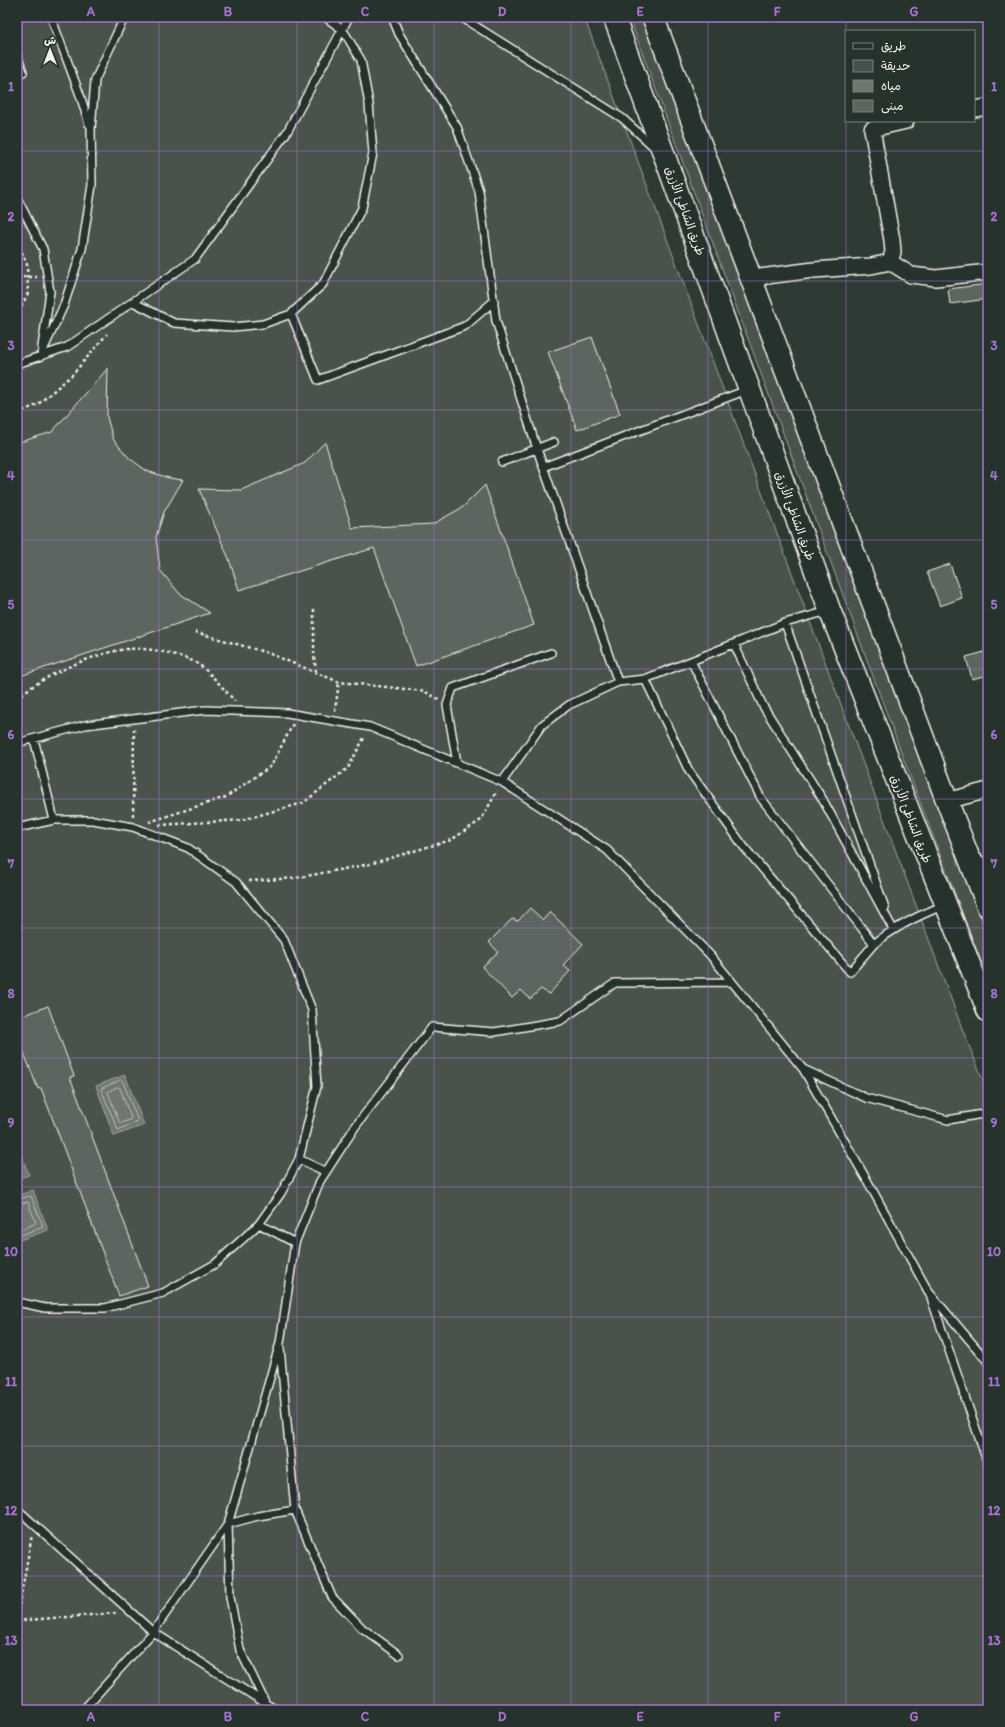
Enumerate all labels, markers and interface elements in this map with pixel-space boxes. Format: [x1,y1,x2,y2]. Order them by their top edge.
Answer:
text: A [86,4,96,19]
text: B [224,4,233,19]
text: C [361,4,370,19]
text: D [498,4,507,19]
text: E [636,4,644,19]
text: F [774,4,781,19]
text: G [910,4,919,19]
north arrow [30,30,70,70]
legend [845,30,975,122]
text: ش [44,34,56,47]
text: طريق [881,39,906,53]
text: حديقة [881,59,910,73]
text: 1 [8,79,14,94]
text: مياه [881,79,901,93]
text: 1 [991,79,997,94]
text: مبنى [881,99,904,114]
street label: طريق الشاطئ الأزرق [661,164,709,258]
text: 2 [8,209,15,224]
text: 2 [991,209,998,224]
text: 3 [7,338,15,353]
text: 3 [990,338,998,353]
text: 4 [7,468,15,483]
text: 4 [990,468,998,483]
street label: طريق الشاطئ الأزرق [771,469,819,563]
text: 5 [8,597,15,612]
text: 5 [991,597,998,612]
text: 6 [8,727,15,742]
text: 6 [991,727,998,742]
street label: طريق الشاطئ الأزرق [887,772,935,866]
text: 7 [7,856,15,871]
text: 7 [990,856,998,871]
text: 8 [7,986,15,1001]
text: 8 [990,986,998,1001]
text: 9 [8,1115,15,1130]
text: 9 [991,1115,998,1130]
text: 10 [4,1244,18,1259]
text: 10 [987,1244,1001,1259]
text: 11 [5,1374,17,1389]
text: 11 [988,1374,1000,1389]
text: 12 [5,1503,18,1518]
text: 12 [988,1503,1001,1518]
text: 13 [4,1633,18,1648]
text: 13 [987,1633,1001,1648]
text: A [86,1709,96,1724]
text: B [224,1709,233,1724]
text: C [361,1709,370,1724]
text: D [498,1709,507,1724]
text: E [636,1709,644,1724]
text: F [774,1709,781,1724]
text: G [910,1709,919,1724]

